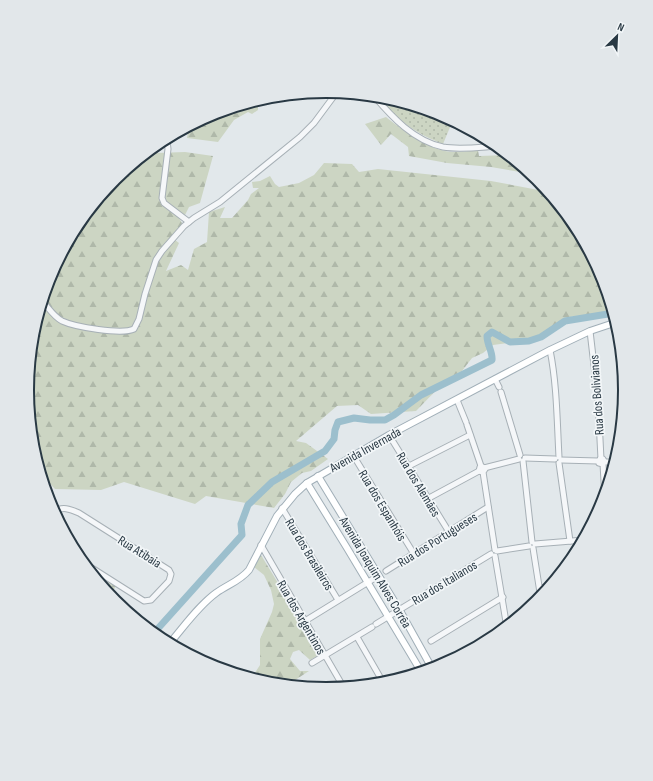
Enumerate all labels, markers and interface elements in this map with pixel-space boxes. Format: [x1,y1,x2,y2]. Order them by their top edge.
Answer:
north arrow [597,16,637,56]
text: N [616,20,626,35]
street label: Rua dos Bolivianos [586,354,608,436]
street label: Avenida Invernada [326,424,404,477]
street label: Rua dos Alemães [393,449,444,520]
street label: Rua dos Espanhóis [355,467,410,544]
street label: Rua dos Portugueses [395,509,480,571]
street label: Avenida Joaquim Alves Corrêa [335,513,415,631]
street label: Rua dos Brasileiros [281,516,337,594]
street label: Rua Atibaia [115,532,164,571]
street label: Rua dos Italianos [409,557,480,609]
street label: Rua dos Argentinos [273,577,329,658]

